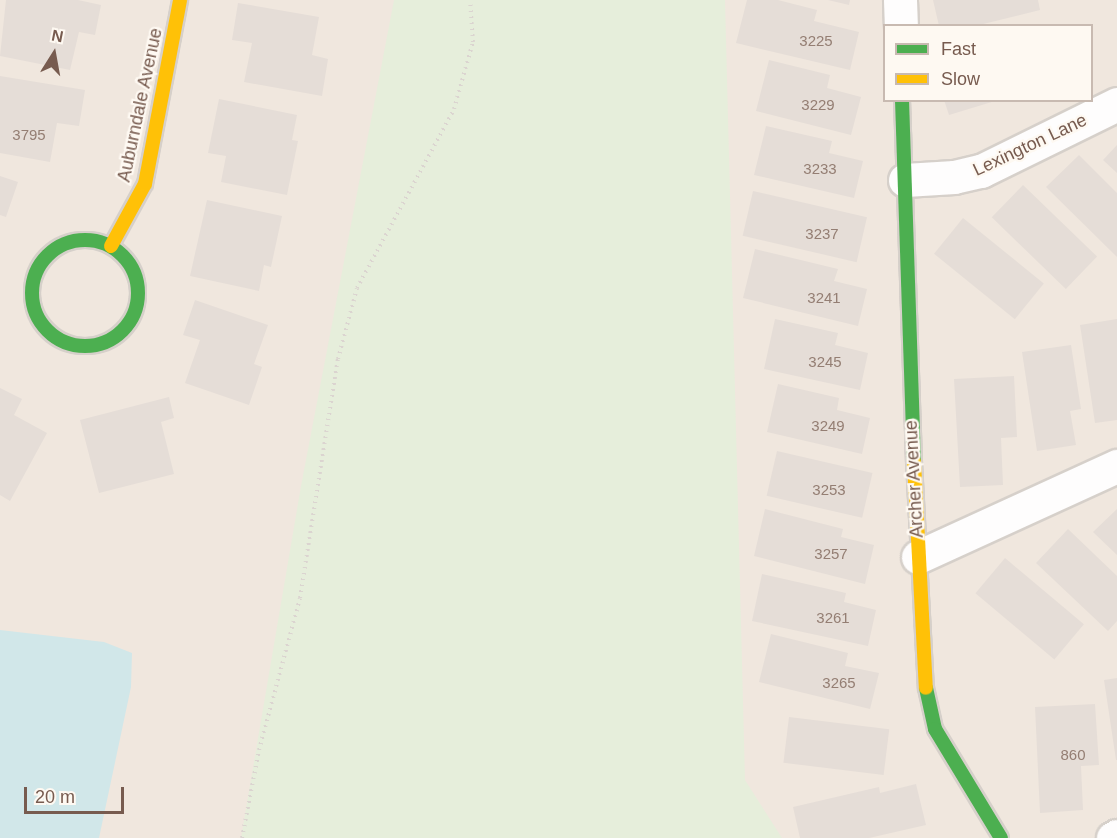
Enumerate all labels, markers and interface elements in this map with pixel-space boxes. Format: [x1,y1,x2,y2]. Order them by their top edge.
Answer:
north arrow [24,24,84,84]
legend [883,24,1093,102]
text: N [50,26,65,45]
street label: Auburndale Avenue [113,26,167,184]
house number: 3225 [799,32,833,50]
text: Fast [941,39,976,59]
text: Slow [941,69,980,89]
house number: 3229 [801,96,835,114]
street label: Lexington Lane [970,109,1090,181]
house number: 3795 [12,126,46,144]
house number: 3233 [803,160,837,178]
house number: 3237 [805,225,839,243]
house number: 3241 [807,289,841,307]
house number: 3245 [808,353,842,371]
house number: 3249 [811,417,845,435]
street label: Archer Avenue [900,419,928,539]
house number: 3253 [812,481,846,499]
house number: 3257 [814,545,848,563]
house number: 3261 [816,609,850,627]
house number: 3265 [822,674,856,692]
house number: 860 [1060,746,1086,764]
scale bar [27,775,128,813]
text: 20 m [35,787,75,807]

